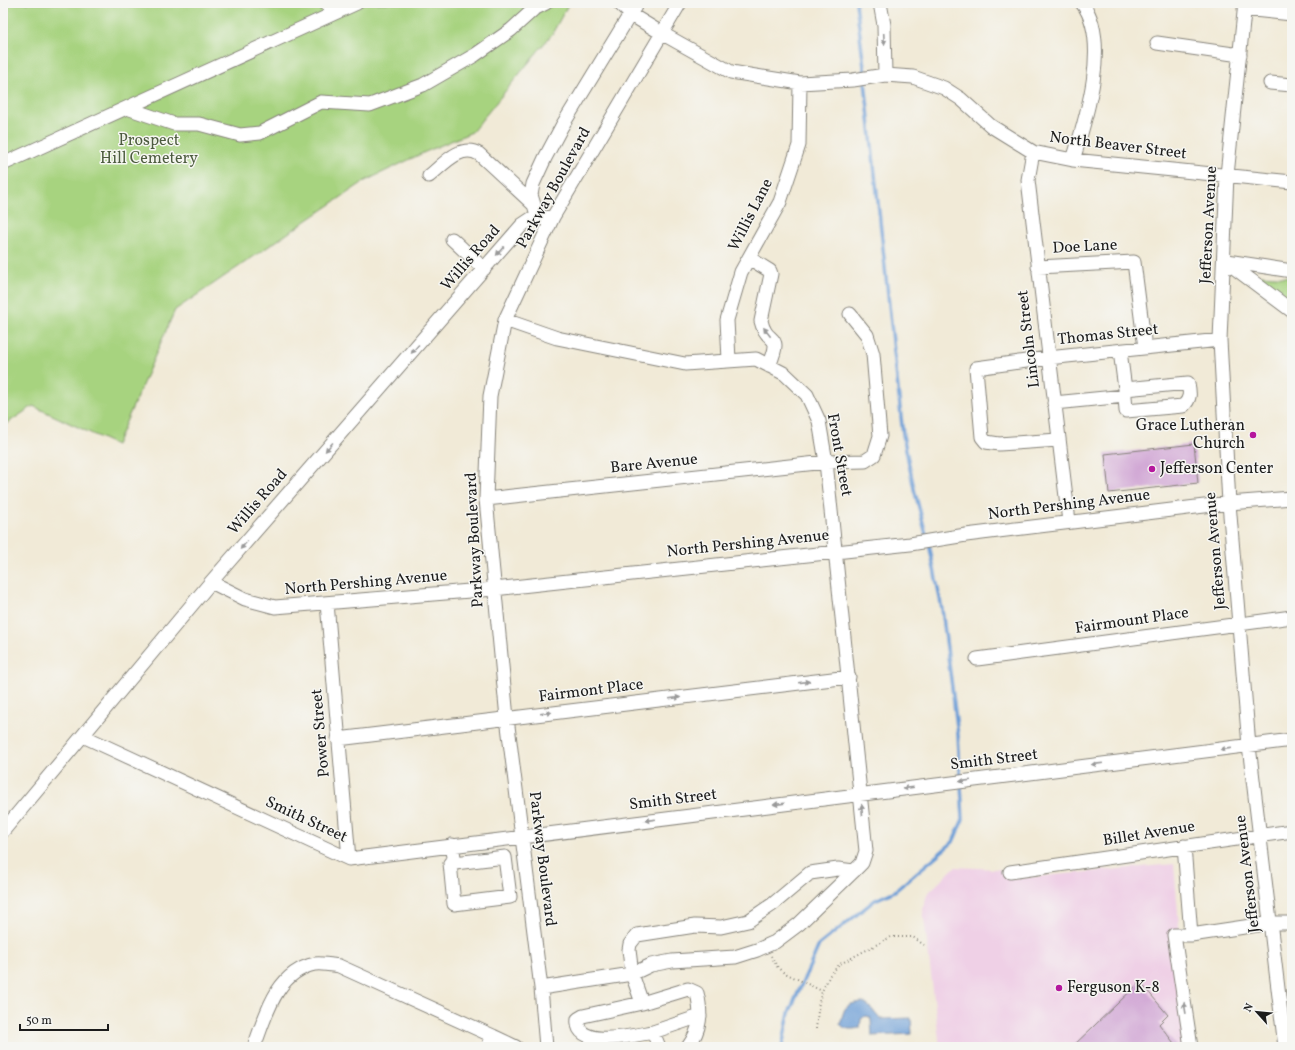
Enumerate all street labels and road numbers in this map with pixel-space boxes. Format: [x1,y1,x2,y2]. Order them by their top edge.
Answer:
street label: Parkway Boulevard [511,123,597,253]
street label: North Beaver Street [1048,127,1188,165]
street label: Jefferson Avenue [1195,165,1223,285]
street label: Willis Lane [723,175,779,255]
street label: Willis Road [436,220,506,296]
street label: Doe Lane [1052,234,1118,260]
street label: Lincoln Street [1012,288,1046,389]
street label: Thomas Street [1057,319,1160,351]
street label: Front Street [821,412,857,499]
street label: Bare Avenue [609,448,699,480]
street label: Willis Road [223,464,293,540]
street label: Parkway Boulevard [460,472,490,608]
street label: North Pershing Avenue [987,484,1151,526]
street label: Jefferson Avenue [1200,491,1232,611]
street label: North Pershing Avenue [666,525,830,563]
street label: North Pershing Avenue [284,565,448,601]
street label: Fairmount Place [1074,602,1190,640]
street label: Fairmont Place [537,674,645,708]
street label: Power Street [306,687,336,778]
street label: Smith Street [949,744,1039,776]
street label: Smith Street [628,784,718,816]
street label: Parkway Boulevard [523,790,561,928]
street label: Smith Street [261,791,351,849]
street label: Jefferson Avenue [1230,814,1266,934]
street label: Billet Avenue [1101,816,1197,852]

